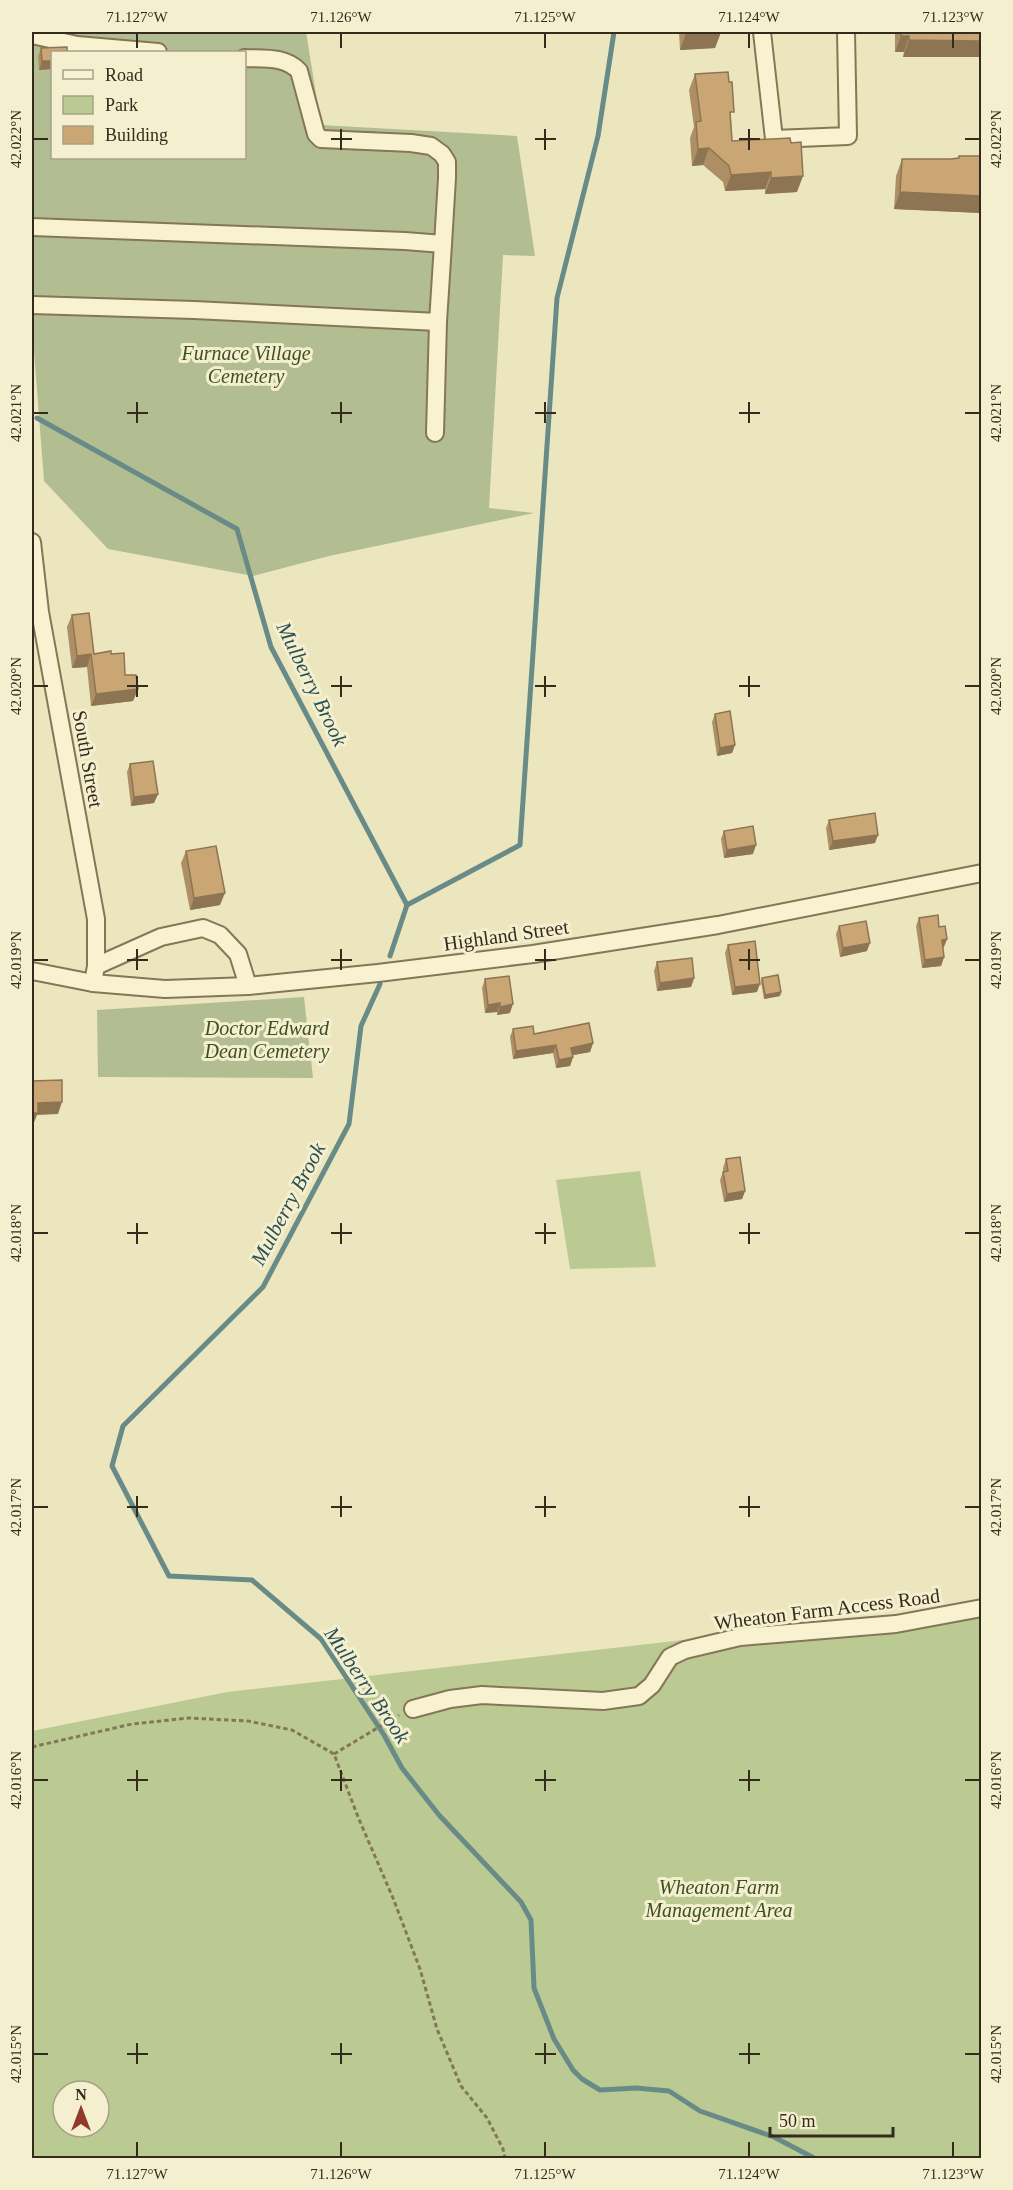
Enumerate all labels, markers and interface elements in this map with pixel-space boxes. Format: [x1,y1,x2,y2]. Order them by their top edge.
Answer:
text: 71.127°W [106,9,169,25]
text: 71.126°W [310,9,373,25]
text: 71.125°W [514,9,577,25]
text: 71.124°W [718,9,781,25]
text: 71.123°W [922,9,985,25]
legend [51,51,246,159]
text: Road [105,65,143,85]
text: Park [105,95,138,115]
text: 42.022°N [8,110,24,168]
text: 42.022°N [988,110,1004,168]
text: Building [105,125,168,145]
park label: Furnace Village Cemetery [180,342,311,388]
text: 42.021°N [8,384,24,442]
text: 42.021°N [988,384,1004,442]
water label: Mulberry Brook [271,617,353,751]
text: 42.020°N [8,657,24,715]
text: 42.020°N [988,657,1004,715]
street label: South Street [69,709,107,810]
street label: Highland Street [442,915,571,956]
text: 42.019°N [8,931,24,989]
text: 42.019°N [988,931,1004,989]
park label: Doctor Edward Dean Cemetery [204,1017,330,1063]
water label: Mulberry Brook [245,1138,331,1270]
text: 42.018°N [8,1204,24,1262]
text: 42.018°N [988,1204,1004,1262]
text: 42.017°N [8,1478,24,1536]
text: 42.017°N [988,1478,1004,1536]
street label: Wheaton Farm Access Road [713,1584,941,1634]
water label: Mulberry Brook [319,1621,415,1748]
text: 42.016°N [8,1751,24,1809]
text: 42.016°N [988,1751,1004,1809]
park label: Wheaton Farm Management Area [644,1876,793,1922]
text: 42.015°N [8,2025,24,2083]
text: 42.015°N [988,2025,1004,2083]
north arrow [51,2079,111,2139]
text: N [75,2086,87,2103]
scale bar [770,2100,893,2138]
text: 50 m [779,2111,816,2131]
text: 71.127°W [106,2166,169,2182]
text: 71.126°W [310,2166,373,2182]
text: 71.125°W [514,2166,577,2182]
text: 71.124°W [718,2166,781,2182]
text: 71.123°W [922,2166,985,2182]

